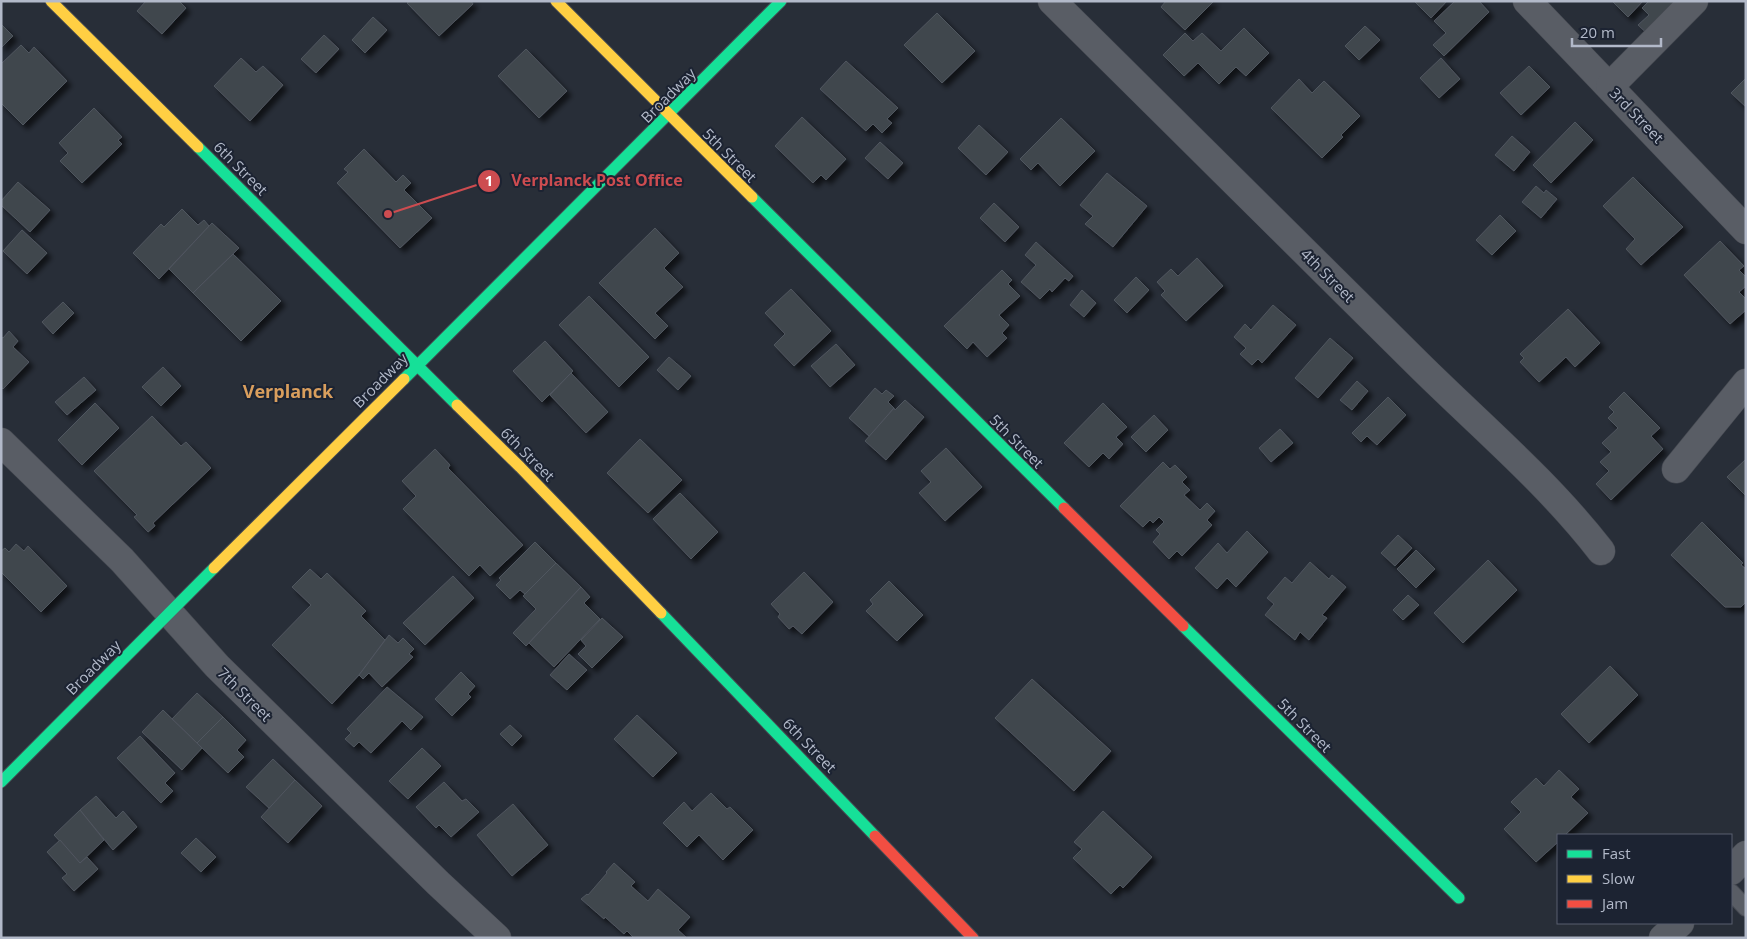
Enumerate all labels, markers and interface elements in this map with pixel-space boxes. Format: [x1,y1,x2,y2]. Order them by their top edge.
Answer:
scale bar [1572,15,1661,47]
text: 20 m [1580,22,1615,42]
street label: Broadway [636,63,700,127]
street label: 3rd Street [1606,83,1668,147]
street label: 5th Street [699,124,761,186]
street label: 6th Street [210,137,272,199]
callout: Verplanck Post Office [477,165,693,196]
text: Verplanck Post Office [511,169,683,191]
text: 1 [485,170,493,190]
street label: 4th Street [1297,244,1359,306]
street label: Broadway [348,348,412,412]
district label: Verplanck [243,379,334,403]
street label: 5th Street [986,410,1048,472]
street label: 6th Street [497,423,559,485]
street label: Broadway [61,635,125,699]
street label: 7th Street [214,663,276,725]
street label: 5th Street [1274,694,1336,756]
street label: 6th Street [779,713,841,777]
legend [1557,834,1732,924]
text: Fast [1602,843,1631,863]
text: Slow [1602,868,1635,888]
text: Jam [1600,893,1628,913]

